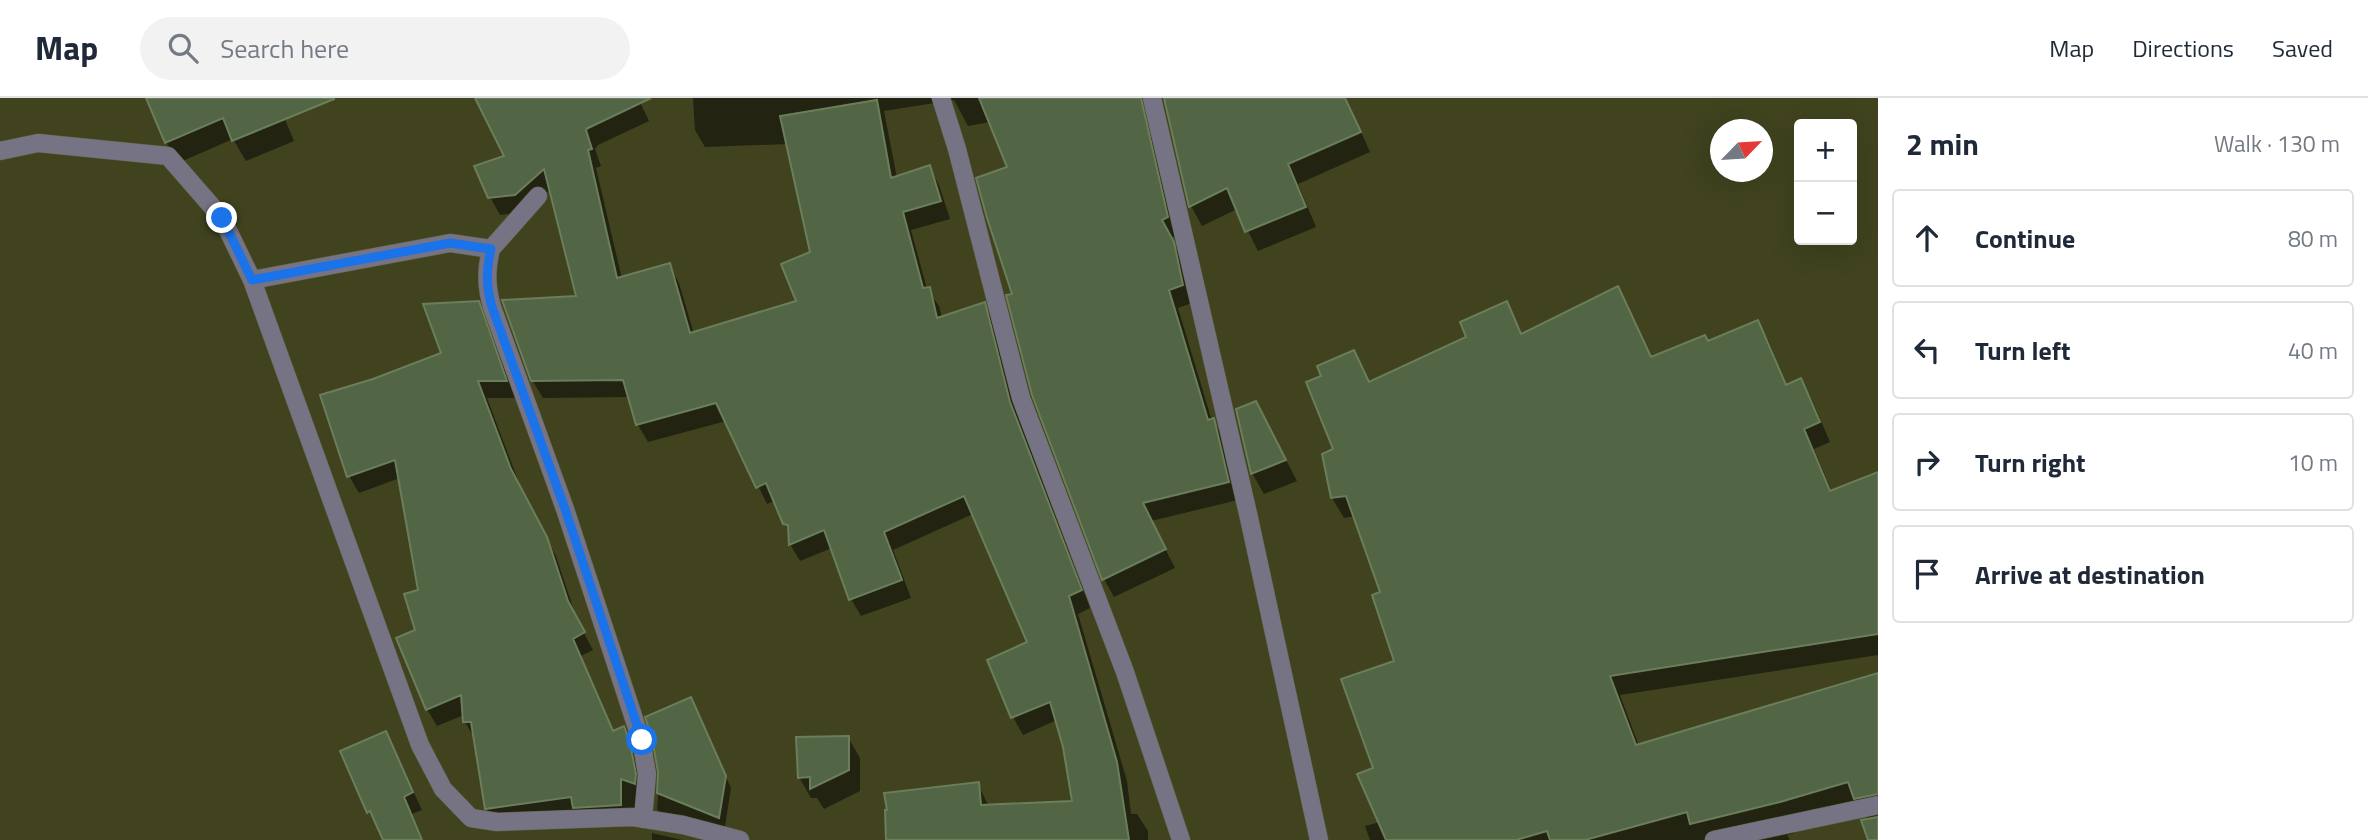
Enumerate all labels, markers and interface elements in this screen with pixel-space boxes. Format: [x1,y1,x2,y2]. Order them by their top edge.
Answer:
search box [140,17,630,80]
text: Map [35,23,98,73]
icon: search [164,29,202,67]
text: Search here [220,29,349,68]
text: Map [2049,30,2094,66]
text: Directions [2132,30,2234,66]
text: Saved [2272,30,2333,66]
north arrow [1710,119,1773,182]
map controls [1794,119,1857,245]
button: + [1794,119,1857,182]
text: 2 min [1906,121,1979,167]
text: Walk · 130 m [2214,126,2340,161]
button: − [1794,182,1857,245]
route end [206,202,237,233]
icon: ahead [1908,219,1946,257]
text: Continue [1975,219,2075,258]
text: 80 m [2288,221,2338,256]
icon: left [1908,331,1946,369]
text: Turn left [1975,331,2070,370]
text: 40 m [2288,333,2338,368]
icon: right [1908,443,1946,481]
text: Turn right [1975,443,2086,482]
text: 10 m [2288,445,2338,480]
icon: arrive [1908,555,1946,593]
text: Arrive at destination [1975,555,2205,594]
route start [626,724,657,755]

